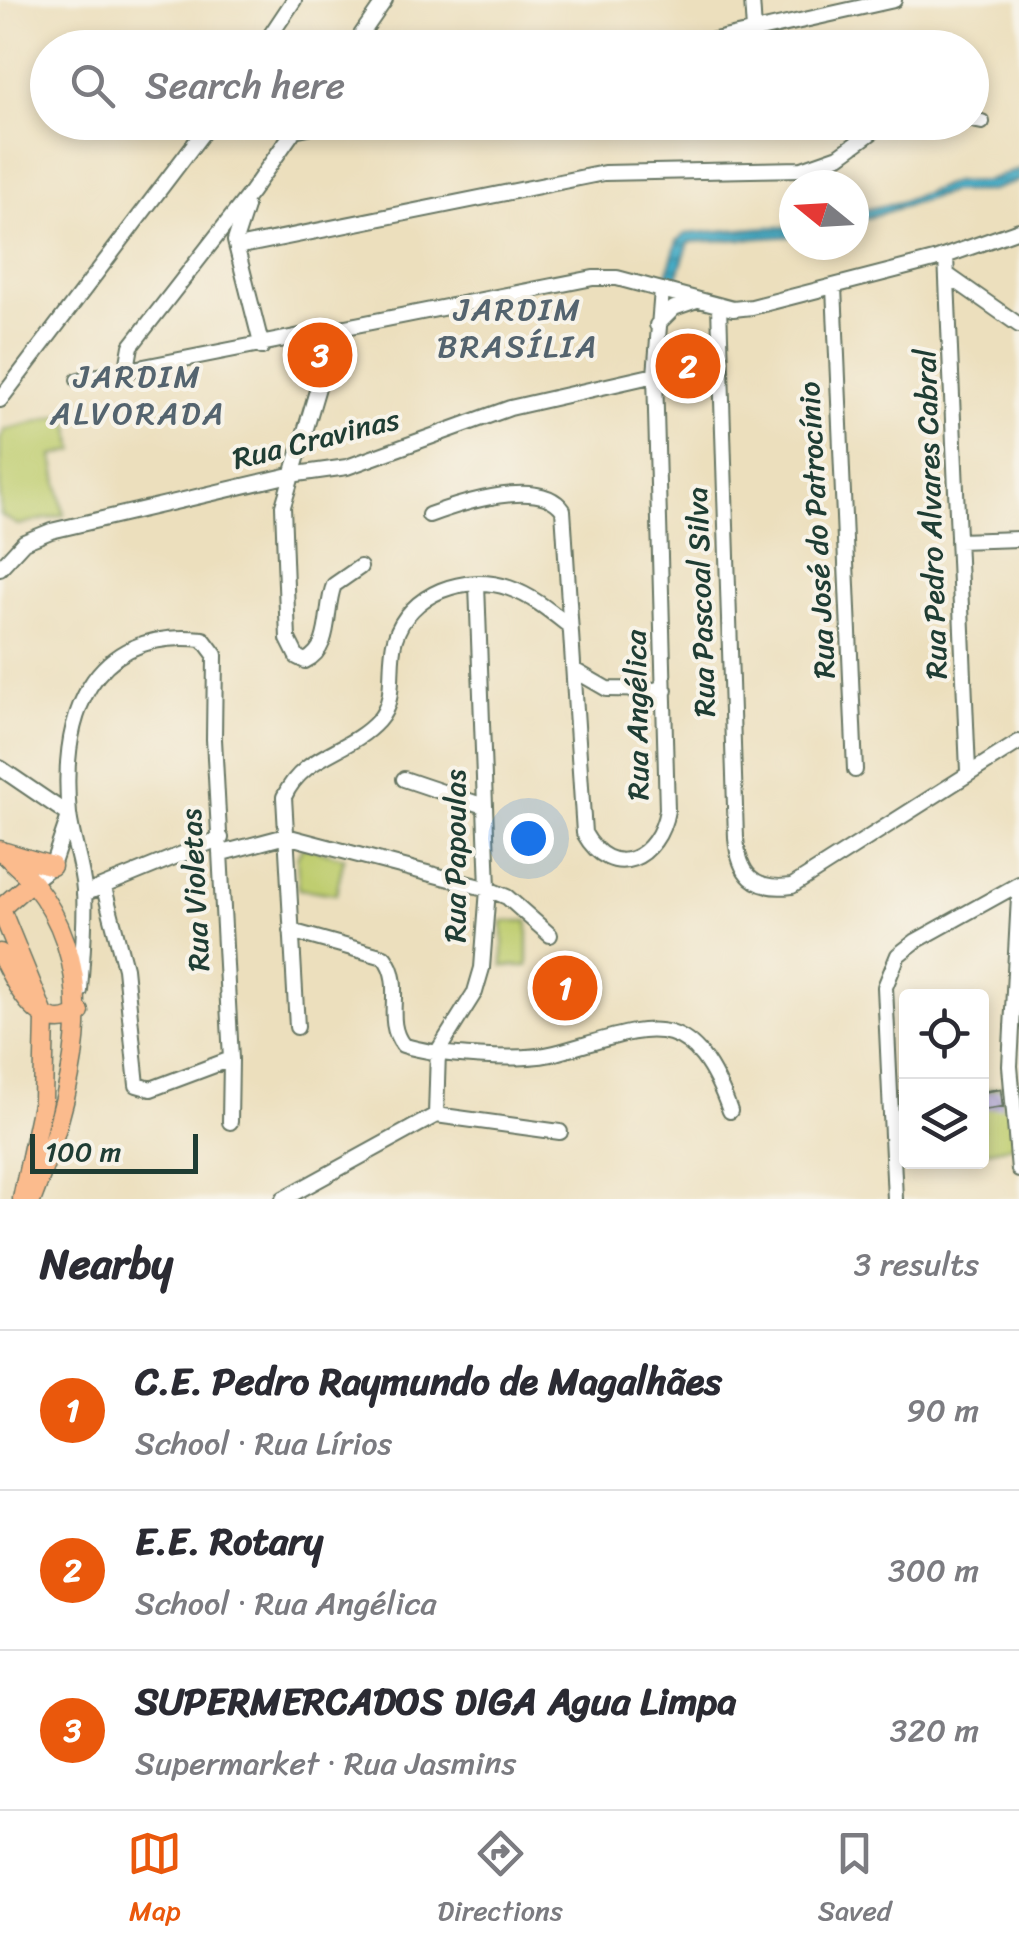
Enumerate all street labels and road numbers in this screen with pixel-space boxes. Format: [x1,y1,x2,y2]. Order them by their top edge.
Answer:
street label: Rua Pedro Alvares Cabral [898,347,964,680]
street label: Rua José do Patrocínio [782,380,852,680]
street label: Rua Cravinas [227,392,405,486]
street label: Rua Pascoal Silva [670,486,732,718]
street label: Rua Angélica [609,628,665,801]
street label: Rua Papoulas [428,769,482,942]
street label: Rua Violetas [164,807,226,973]

